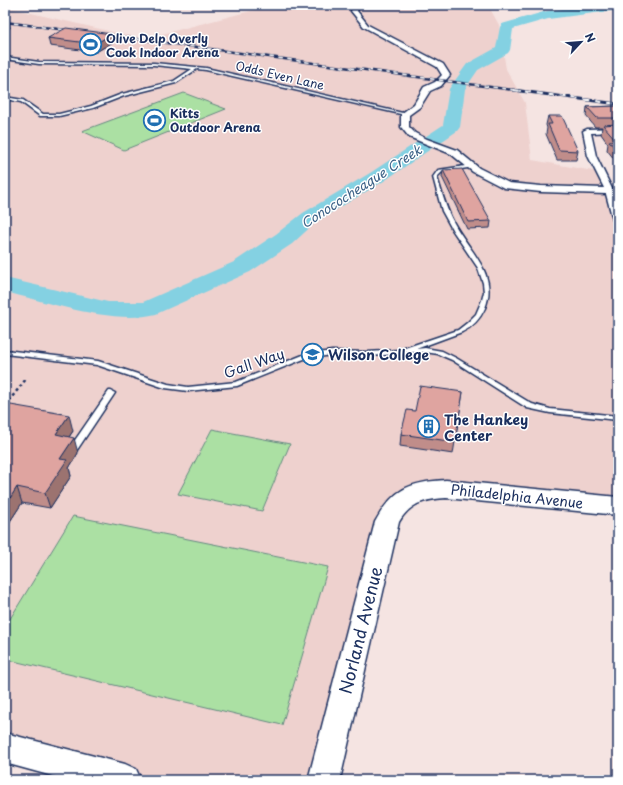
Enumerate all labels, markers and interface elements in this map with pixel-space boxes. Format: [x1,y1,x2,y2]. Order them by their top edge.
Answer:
north arrow [561,22,601,62]
place label: Olive Delp Overly Cook Indoor Arena [106,29,219,61]
text: N [581,30,600,45]
sports icon: Olive Delp Overly Cook Indoor Arena [78,32,104,58]
street label: Odds Even Lane [234,56,326,94]
place label: Kitts Outdoor Arena [170,104,261,136]
sports icon: Kitts Outdoor Arena [142,107,168,133]
water label: Conococheague Creek [297,139,426,232]
school or university icon: Wilson College [299,341,325,367]
street label: Gall Way [221,343,287,383]
place label: Wilson College [328,344,429,365]
place label: The Hankey Center [444,409,528,446]
building icon: The Hankey Center [416,414,442,440]
street label: Philadelphia Avenue [450,479,585,513]
street label: Norland Avenue [332,564,388,696]

